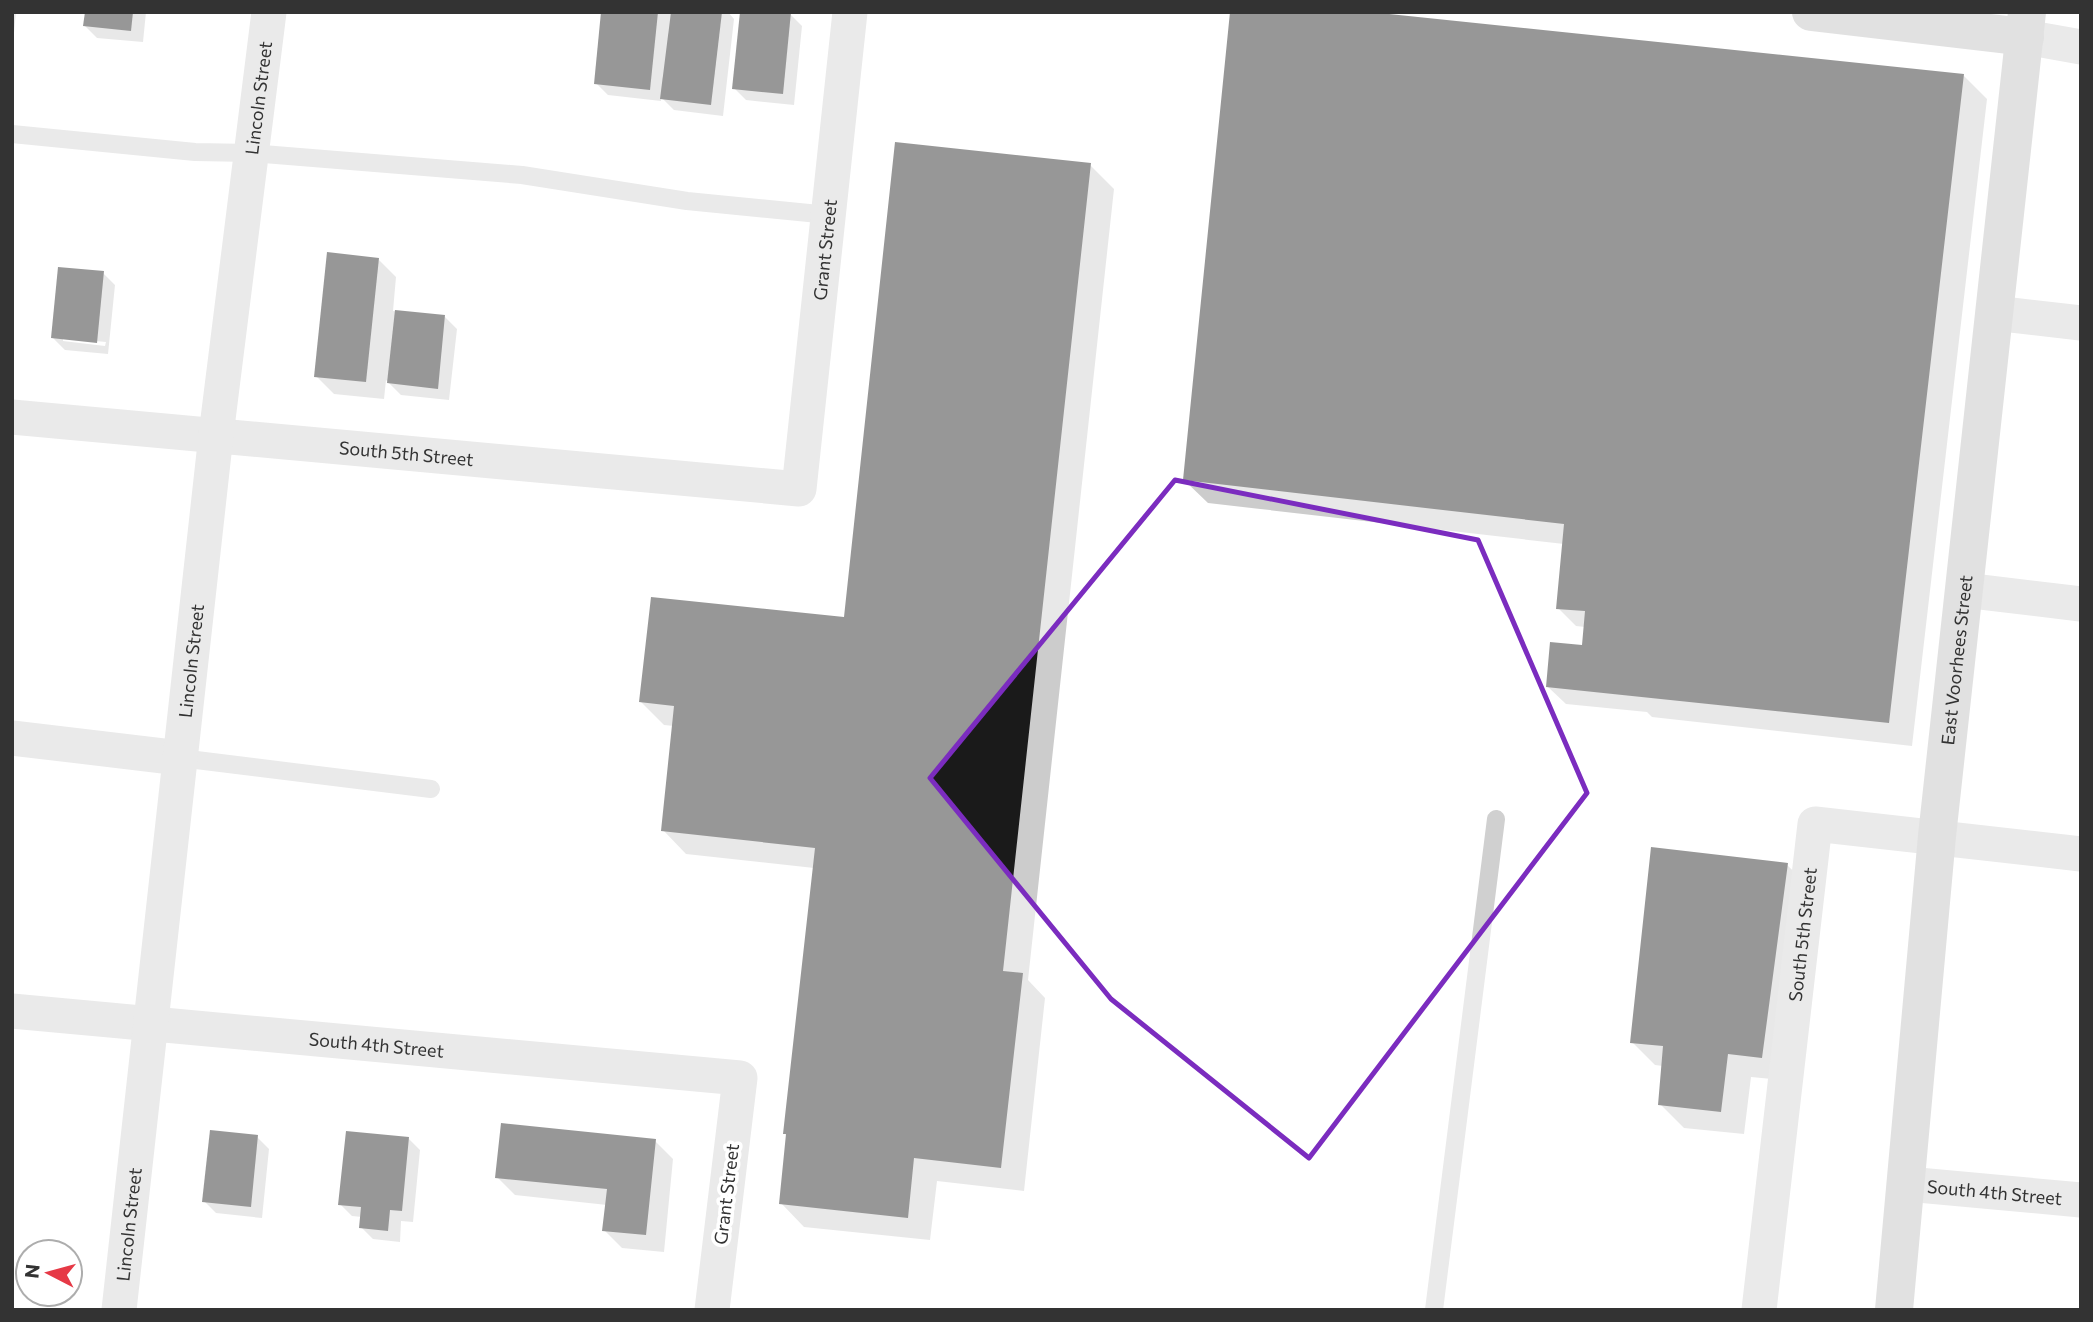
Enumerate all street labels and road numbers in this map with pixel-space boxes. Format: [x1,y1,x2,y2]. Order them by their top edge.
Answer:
street label: Lincoln Street [240,40,276,156]
street label: Grant Street [808,198,841,301]
street label: South 5th Street [338,436,475,470]
street label: East Voorhees Street [1936,574,1976,746]
street label: Lincoln Street [174,603,208,719]
street label: South 5th Street [1784,866,1821,1003]
street label: South 4th Street [308,1027,445,1062]
street label: Grant Street [709,1142,743,1246]
street label: Lincoln Street [111,1167,146,1283]
street label: South 4th Street [1926,1175,2063,1209]

